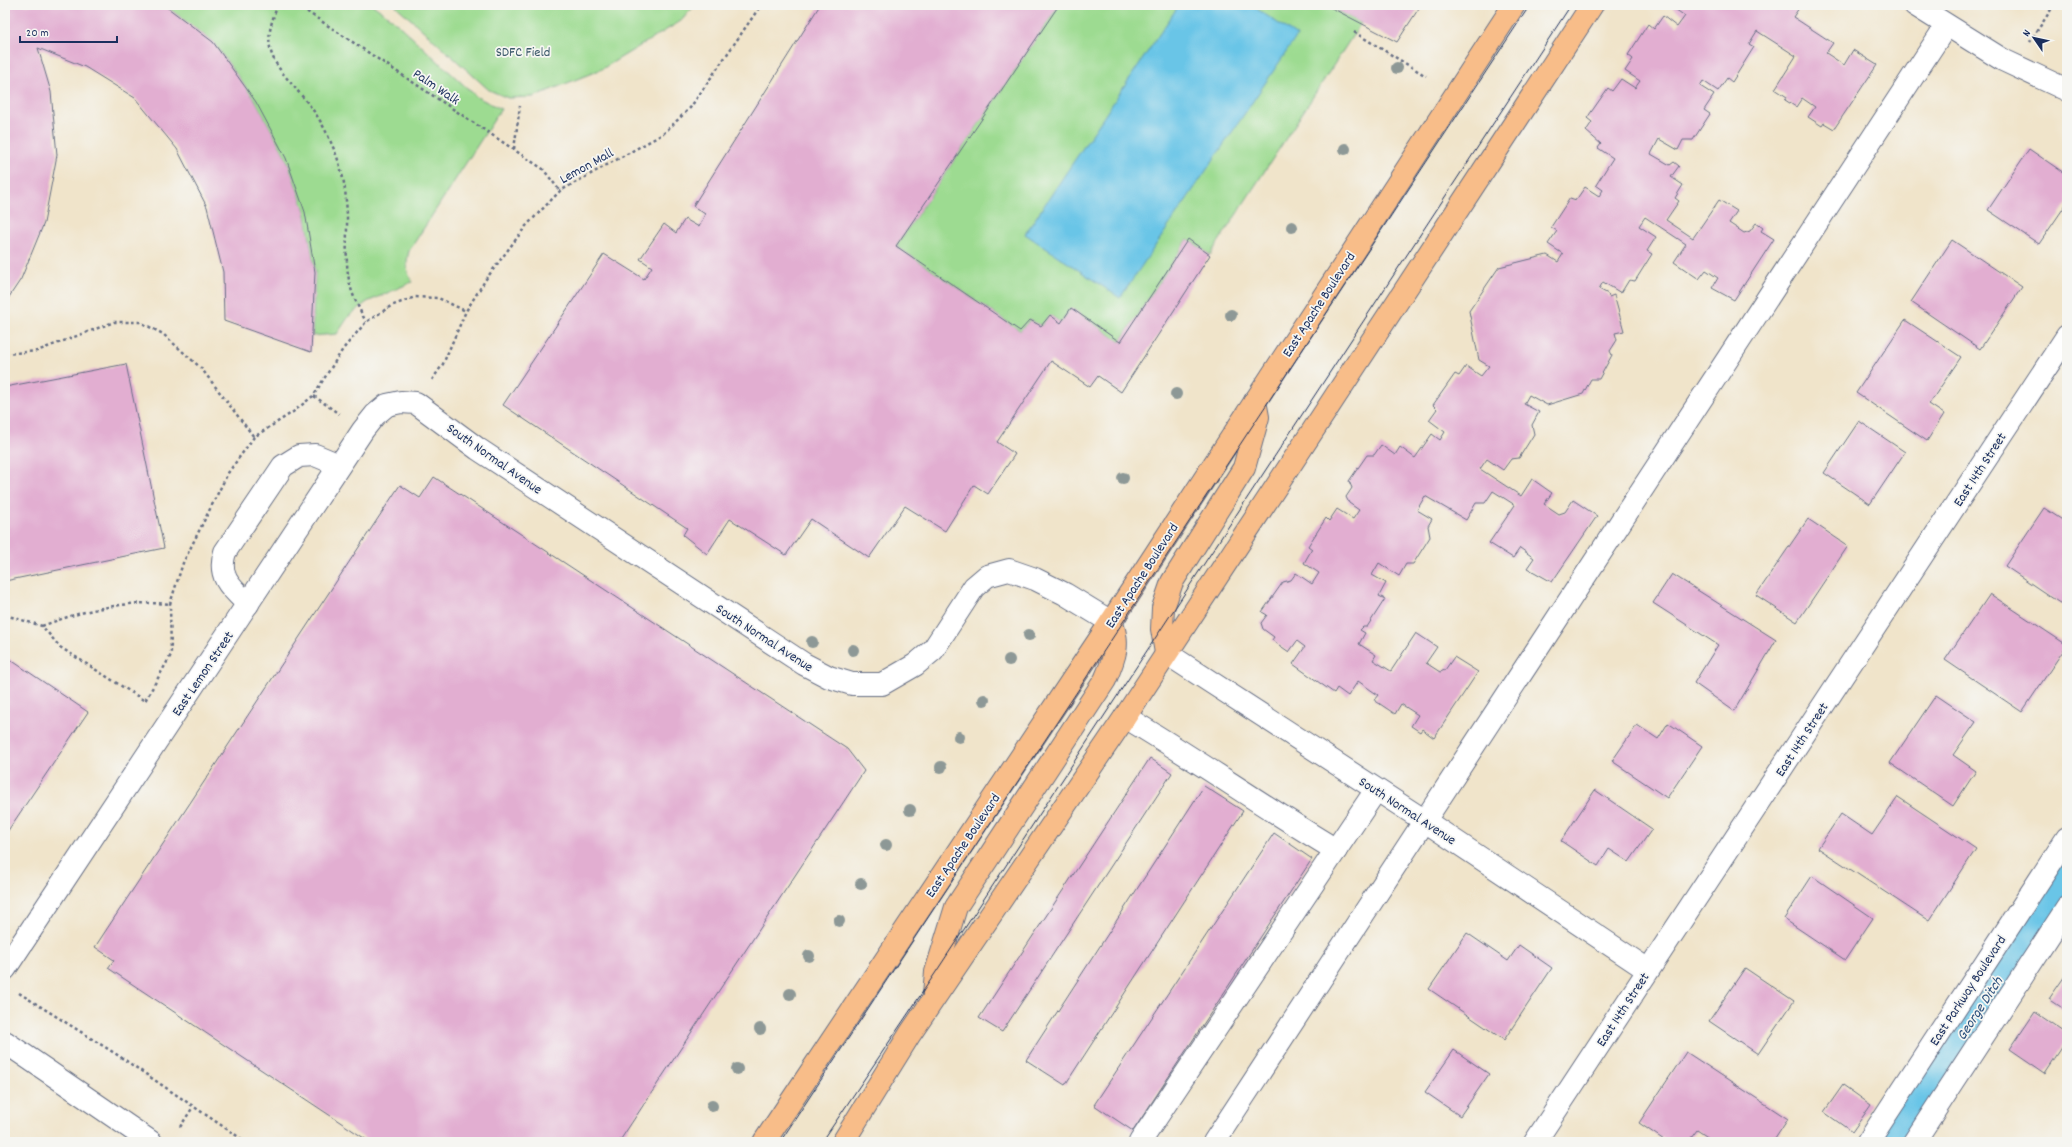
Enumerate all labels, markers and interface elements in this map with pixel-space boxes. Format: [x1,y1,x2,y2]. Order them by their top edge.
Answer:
scale bar [20,18,117,44]
north arrow [2014,18,2054,58]
text: 20 m [26,25,49,42]
text: N [2019,26,2036,40]
park label: SDFC Field [496,43,550,63]
street label: Palm Walk [408,65,464,111]
street label: Lemon Mall [556,143,618,190]
street label: East Apache Boulevard [1278,249,1361,362]
street label: South Normal Avenue [442,419,546,500]
street label: East 14th Street [1949,429,2012,511]
street label: East Apache Boulevard [1101,520,1184,633]
street label: South Normal Avenue [711,600,817,678]
street label: East Lemon Street [168,628,240,721]
street label: East 14th Street [1771,699,1834,781]
street label: South Normal Avenue [1354,773,1460,851]
street label: East Apache Boulevard [921,790,1006,902]
street label: East Parkway Boulevard [1925,932,2012,1050]
street label: East 14th Street [1592,969,1655,1051]
water label: George Ditch [1952,972,2010,1045]

